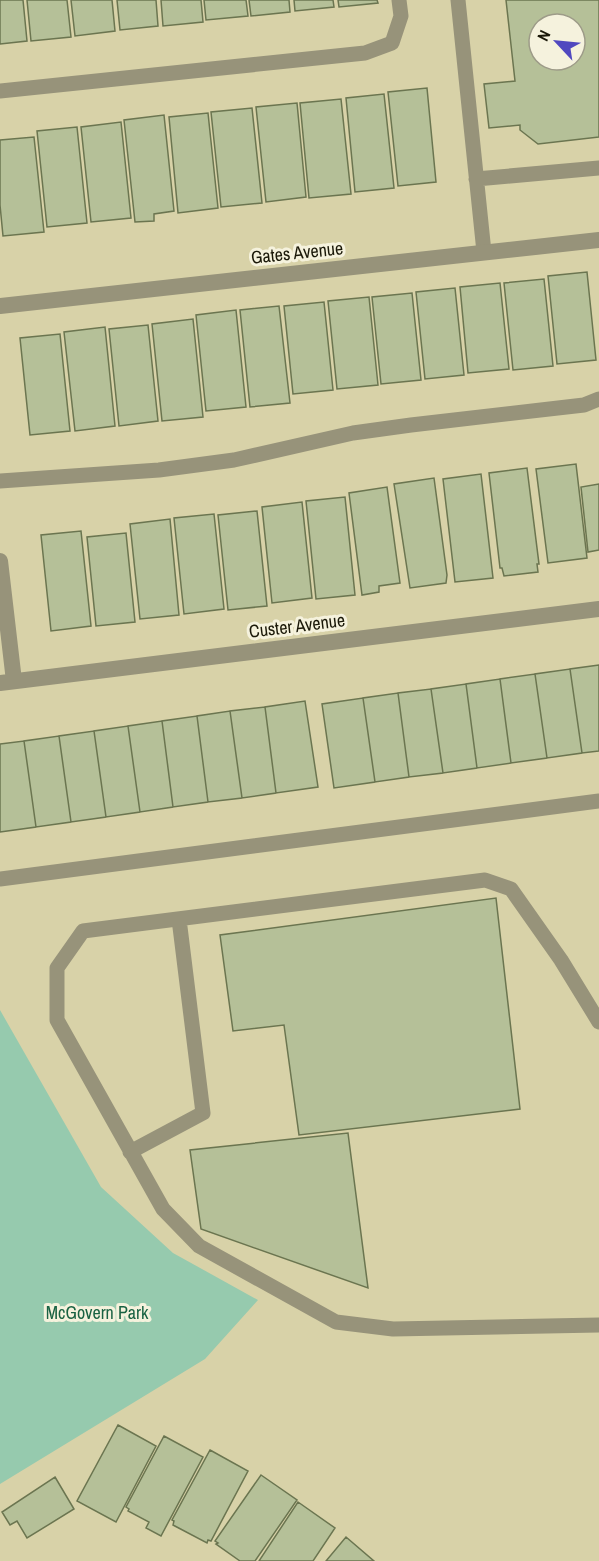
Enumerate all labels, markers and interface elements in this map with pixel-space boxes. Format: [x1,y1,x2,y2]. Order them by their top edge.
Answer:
north arrow [527,12,587,72]
text: N [532,26,555,45]
street label: Gates Avenue [250,235,344,270]
street label: Custer Avenue [247,607,346,644]
park label: McGovern Park [46,1300,149,1325]

